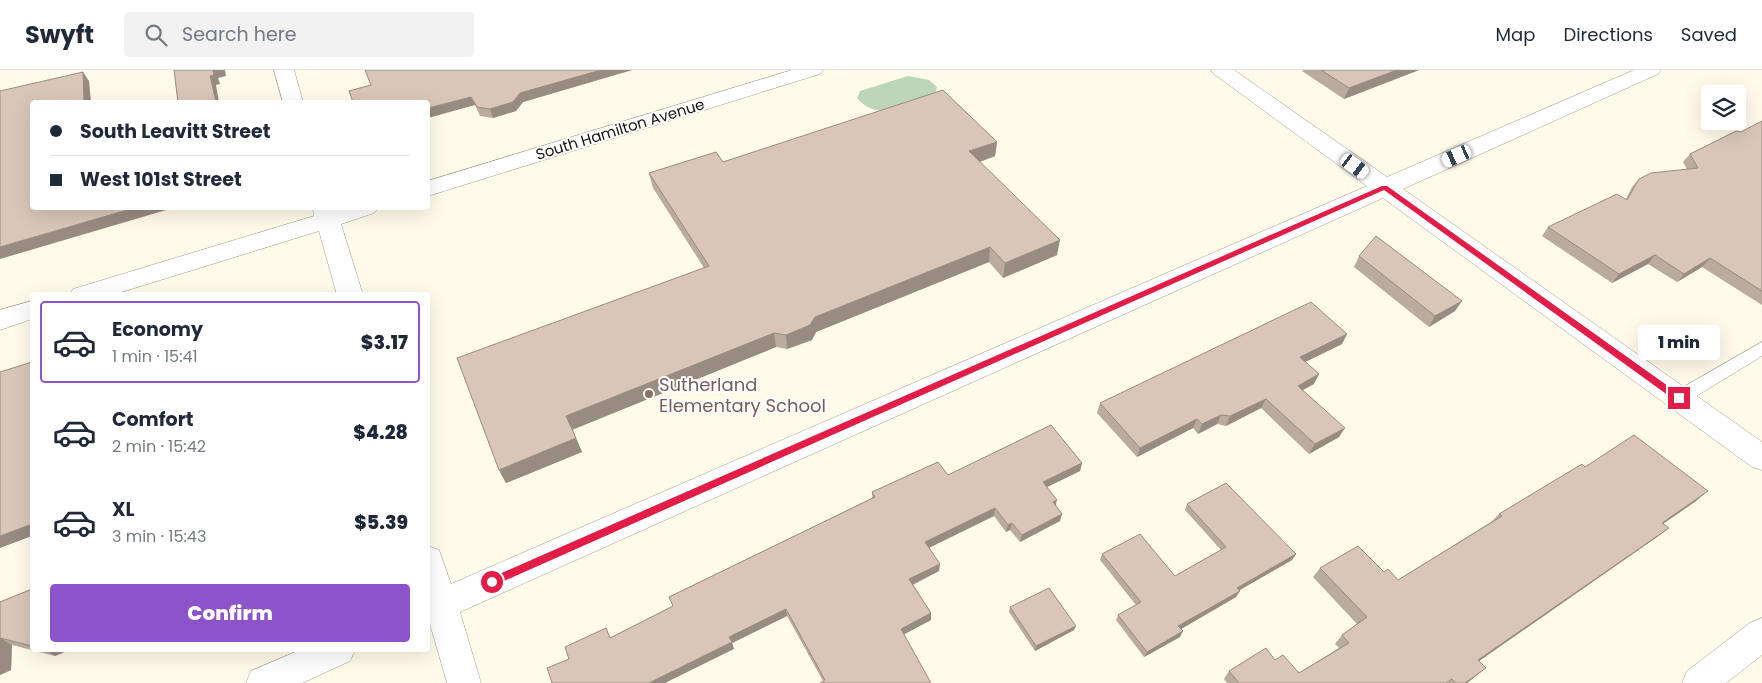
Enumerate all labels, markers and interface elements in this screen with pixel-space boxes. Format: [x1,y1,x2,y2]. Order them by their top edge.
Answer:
search box [124,12,474,57]
text: Swyft [25,18,94,51]
icon: search [142,21,170,49]
text: Search here [182,21,297,48]
text: Map [1496,22,1535,47]
text: Directions [1563,22,1653,47]
text: Saved [1681,22,1737,47]
map controls [1701,85,1746,130]
button: layers [1701,85,1746,130]
street label: South Hamilton Avenue [533,93,707,165]
text: South Leavitt Street [80,118,270,145]
car [1440,143,1473,169]
car [1338,151,1371,181]
text: West 101st Street [80,166,242,193]
text: Economy [112,316,203,343]
icon: car [52,320,97,365]
callout: 1 min [1638,325,1720,360]
text: $3.17 [361,329,408,356]
text: 1 min [1658,331,1700,354]
text: 1 min · 15:41 [112,345,198,368]
place label: Sutherland Elementary School [659,372,826,418]
route end [1668,387,1690,409]
marker: Sutherland Elementary School [643,388,655,400]
text: Comfort [112,406,194,433]
icon: car [52,410,97,455]
text: $4.28 [353,419,408,446]
text: 2 min · 15:42 [112,435,206,458]
text: XL [112,496,135,523]
icon: car [52,500,97,545]
text: $5.39 [354,509,408,536]
text: 3 min · 15:43 [112,525,206,548]
route start [481,571,503,593]
button: Confirm [50,584,410,642]

